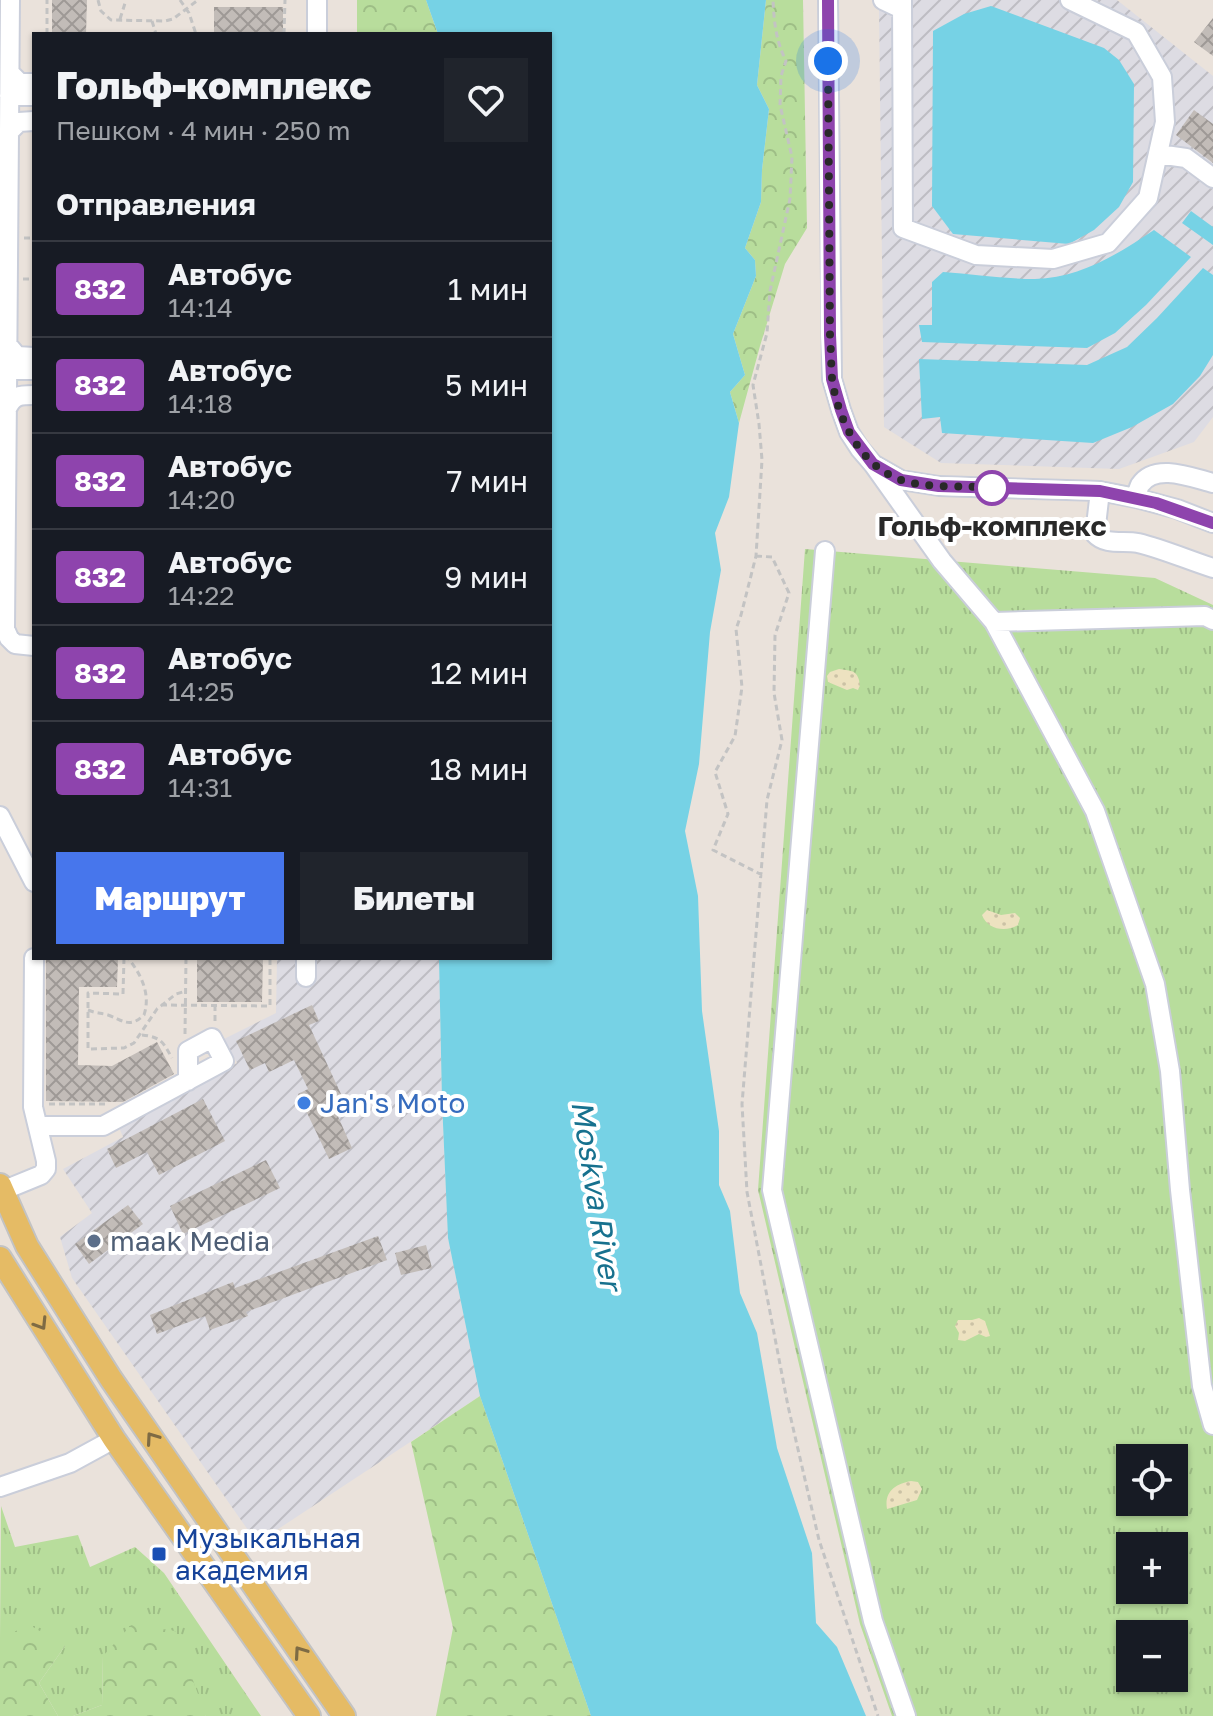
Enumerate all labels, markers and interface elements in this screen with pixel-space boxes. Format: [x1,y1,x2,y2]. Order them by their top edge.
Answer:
your location [808,41,848,81]
button: heart [444,58,528,142]
text: Гольф-комплекс [56,62,371,107]
text: Пешком · 4 мин · 250 m [56,115,351,146]
text: Отправления [56,186,256,222]
text: Автобус [168,256,292,292]
text: 1 мин [448,271,528,307]
text: 832 [74,272,126,305]
text: 14:14 [168,292,233,323]
text: Автобус [168,352,292,388]
text: 5 мин [445,367,528,403]
text: 832 [74,368,126,401]
text: 14:18 [168,388,233,419]
text: Автобус [168,448,292,484]
text: 7 мин [446,463,528,499]
text: 832 [74,464,126,497]
marker: Гольф-комплекс [975,471,1009,505]
text: 14:20 [168,484,235,515]
place label: Гольф-комплекс [878,509,1106,542]
text: Автобус [168,544,292,580]
text: 9 мин [444,559,528,595]
text: 832 [74,560,126,593]
text: 14:22 [168,580,234,611]
text: Автобус [168,640,292,676]
text: 12 мин [430,655,528,691]
text: 832 [74,656,126,689]
text: 14:25 [168,676,234,707]
text: Автобус [168,736,292,772]
text: 18 мин [429,751,528,787]
text: 832 [74,752,126,785]
text: 14:31 [168,772,232,803]
button: Маршрут [56,852,284,944]
button: Билеты [300,852,528,944]
place label: Jan's Moto [320,1086,465,1119]
marker: Jan's Moto [295,1094,313,1112]
water label: Moskva River [564,1098,630,1296]
place label: maak Media [110,1224,270,1257]
marker: maak Media [85,1232,103,1250]
one-way arrow [31,1316,46,1330]
one-way arrow [147,1432,162,1446]
map controls [1116,1444,1188,1692]
button: locate [1116,1444,1188,1516]
place label: Музыкальная академия [175,1521,361,1586]
button: + [1116,1532,1188,1604]
marker: Музыкальная академия [150,1545,168,1563]
button: − [1116,1620,1188,1692]
one-way arrow [295,1646,310,1660]

